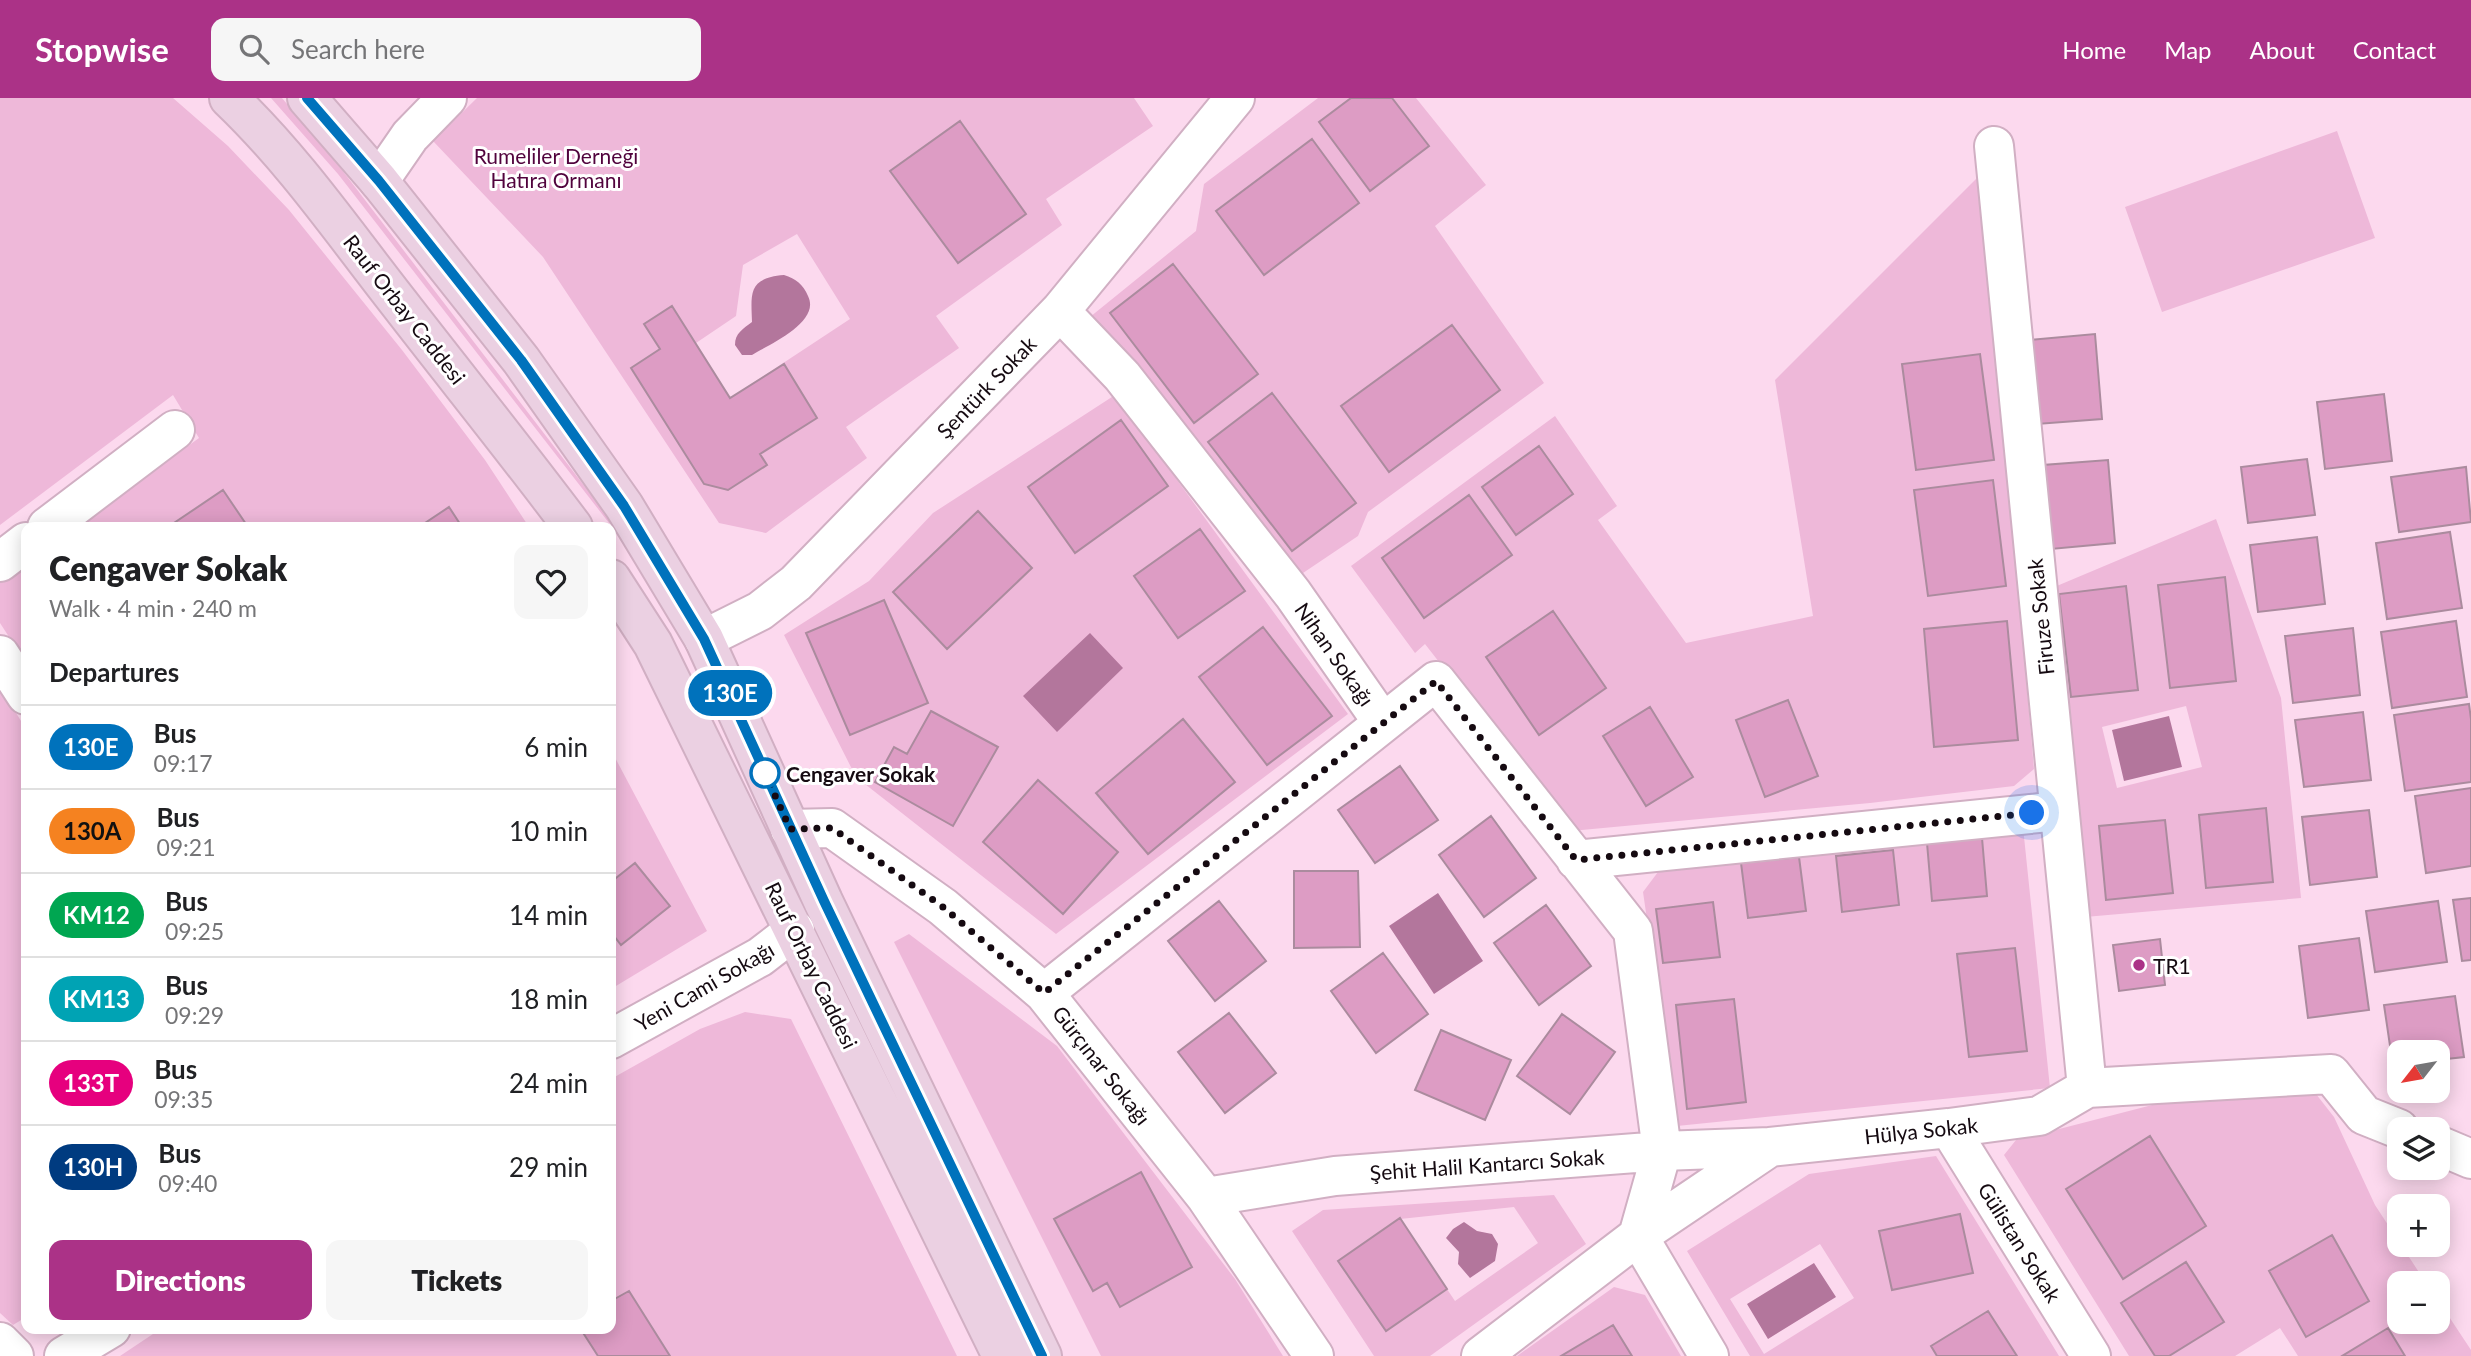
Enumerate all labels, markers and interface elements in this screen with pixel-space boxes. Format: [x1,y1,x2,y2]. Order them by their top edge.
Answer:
search box [211,18,701,81]
text: Stopwise [35,29,169,69]
icon: search [235,30,273,68]
text: Search here [291,33,425,65]
text: Home [2062,35,2126,64]
text: Map [2164,35,2212,64]
text: About [2250,35,2315,64]
text: Contact [2353,35,2436,64]
park label: Rumeliler Derneği Hatıra Ormanı [474,143,638,192]
street label: Rauf Orbay Caddesi [339,229,471,389]
street label: Şentürk Sokak [931,331,1041,443]
button: heart [514,545,588,619]
text: Cengaver Sokak [49,548,287,588]
street label: Firuze Sokak [2021,557,2059,676]
text: Walk · 4 min · 240 m [49,594,257,622]
street label: Nihan Sokağı [1290,597,1380,711]
text: Departures [49,656,179,688]
line badge: 130E [681,670,779,716]
text: 130E [702,678,758,707]
text: Bus [154,717,197,749]
text: 6 min [524,731,588,763]
text: 130E [63,732,119,761]
text: 09:17 [154,749,213,777]
marker: Cengaver Sokak [750,758,780,788]
place label: Cengaver Sokak [786,761,936,786]
your location [2014,795,2049,830]
text: Bus [156,801,199,833]
text: 10 min [509,815,588,847]
text: 130A [63,816,121,845]
text: 09:21 [156,833,216,861]
street label: Rauf Orbay Caddesi [761,877,863,1053]
text: Bus [165,885,208,917]
text: 14 min [509,899,588,931]
text: KM12 [63,900,130,929]
text: 09:25 [165,917,224,945]
street label: Yeni Cami Sokağı [630,936,778,1036]
place label: TR1 [2153,953,2191,978]
marker: TR1 [2131,957,2147,973]
text: Bus [165,969,208,1001]
text: 18 min [509,983,588,1015]
text: KM13 [63,984,130,1013]
street label: Gürçınar Sokağı [1048,1000,1156,1130]
text: 09:29 [165,1001,224,1029]
north arrow [2387,1040,2450,1102]
map controls [2387,1040,2450,1334]
text: Bus [154,1053,197,1085]
text: 24 min [509,1067,588,1099]
text: 133T [63,1068,119,1097]
text: 09:35 [154,1085,213,1113]
street label: Hülya Sokak [1863,1112,1979,1148]
button: layers [2387,1117,2450,1180]
text: Bus [158,1137,201,1169]
street label: Şehit Halil Kantarcı Sokak [1369,1143,1605,1185]
text: 29 min [509,1151,588,1183]
text: 130H [63,1152,123,1181]
text: 09:40 [158,1169,217,1197]
street label: Gülistan Sokak [1973,1178,2067,1307]
button: + [2387,1194,2450,1257]
button: Directions [49,1240,312,1320]
button: Tickets [326,1240,588,1320]
button: − [2387,1271,2450,1334]

